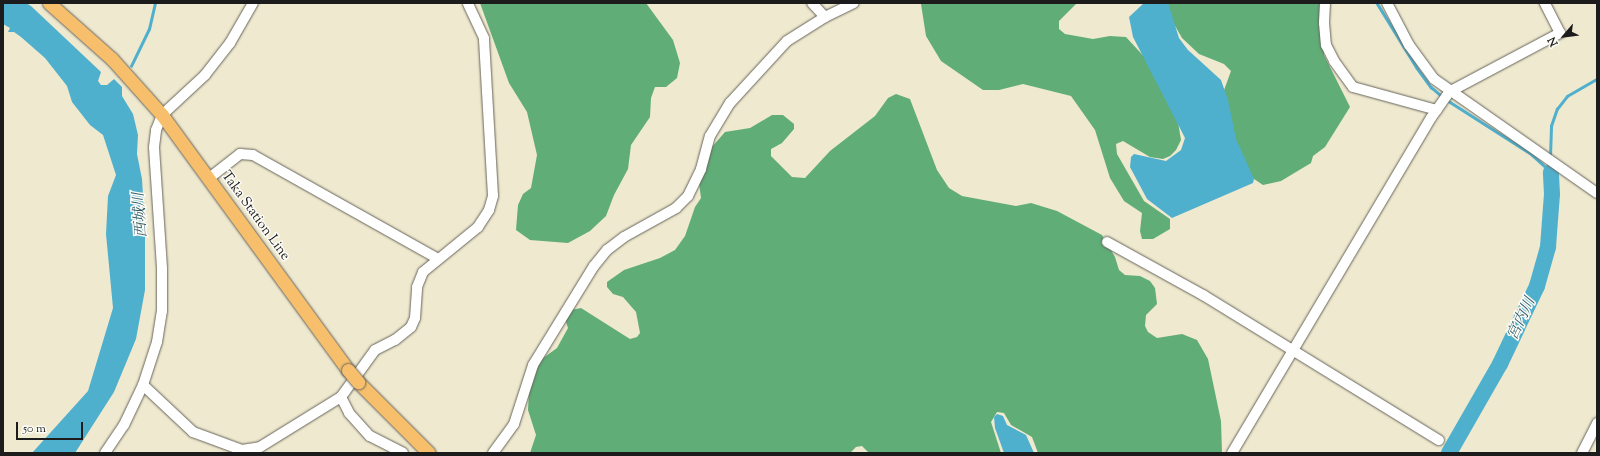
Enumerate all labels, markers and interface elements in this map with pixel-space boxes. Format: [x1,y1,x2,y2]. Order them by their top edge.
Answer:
north arrow [1544,16,1584,56]
text: N [1544,34,1563,49]
street label: Taka Station Line [217,168,293,264]
water label: 西城川 [130,192,152,238]
water label: 宮内川 [1504,295,1540,343]
scale bar [18,414,85,440]
text: 50 m [23,420,46,438]

